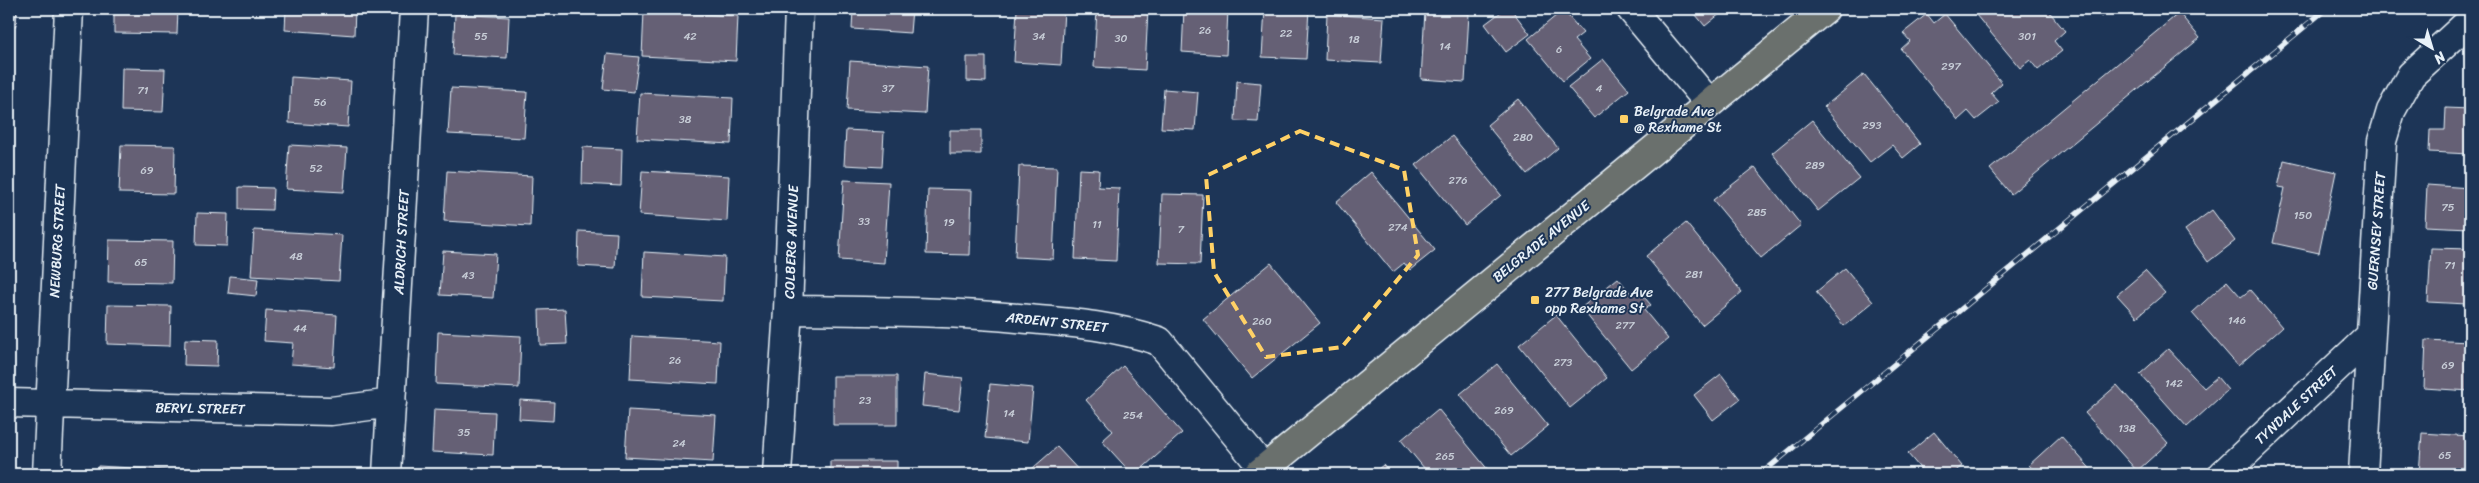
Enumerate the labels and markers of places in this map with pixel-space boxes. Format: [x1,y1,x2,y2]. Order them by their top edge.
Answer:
place label: Belgrade Ave @ Rexhame St [1634,99,1722,140]
marker: Belgrade Ave @ Rexhame St [1618,113,1630,125]
place label: 277 Belgrade Ave opp Rexhame St [1545,280,1653,321]
marker: 277 Belgrade Ave opp Rexhame St [1529,294,1541,306]

